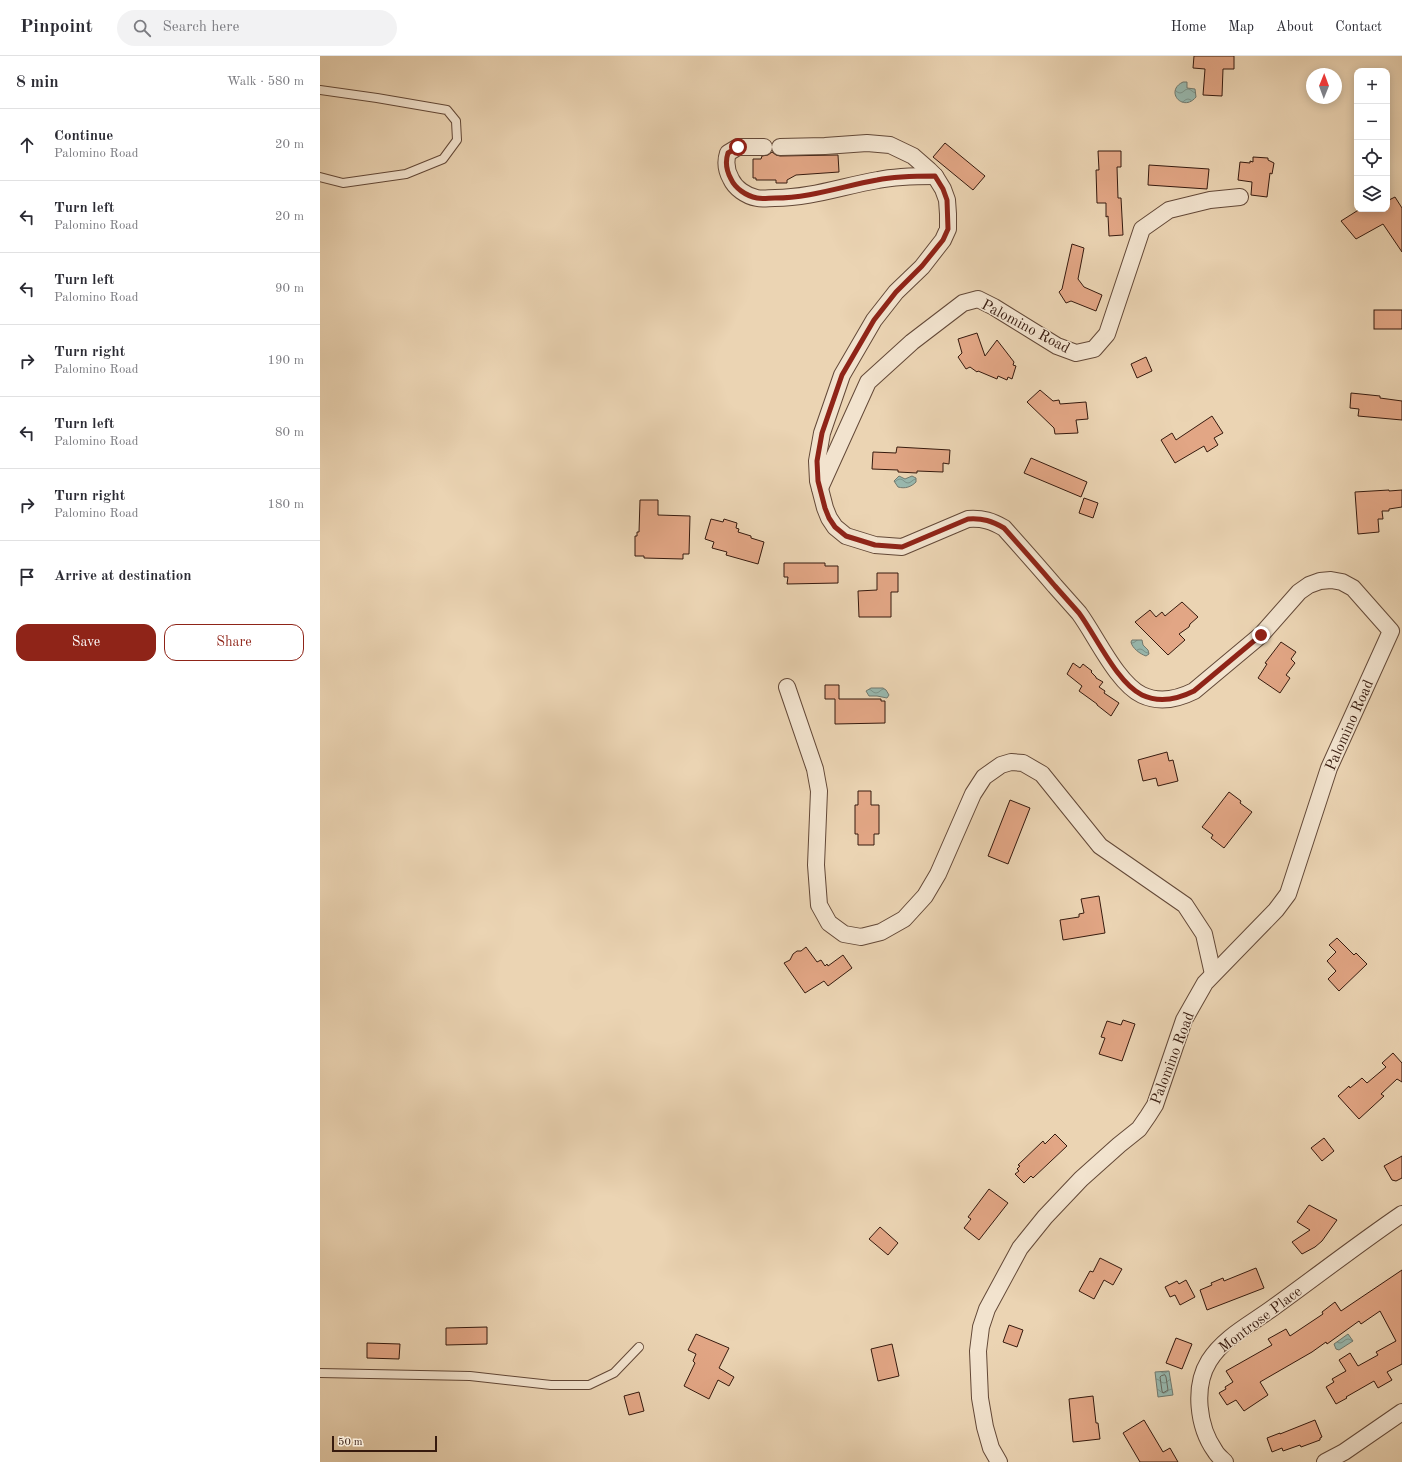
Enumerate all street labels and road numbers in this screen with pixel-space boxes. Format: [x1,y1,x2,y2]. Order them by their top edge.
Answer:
street label: Palomino Road [979,298,1072,357]
street label: Palomino Road [1324,678,1377,773]
street label: Palomino Road [1149,1010,1198,1107]
street label: Montrose Place [1217,1284,1305,1356]

